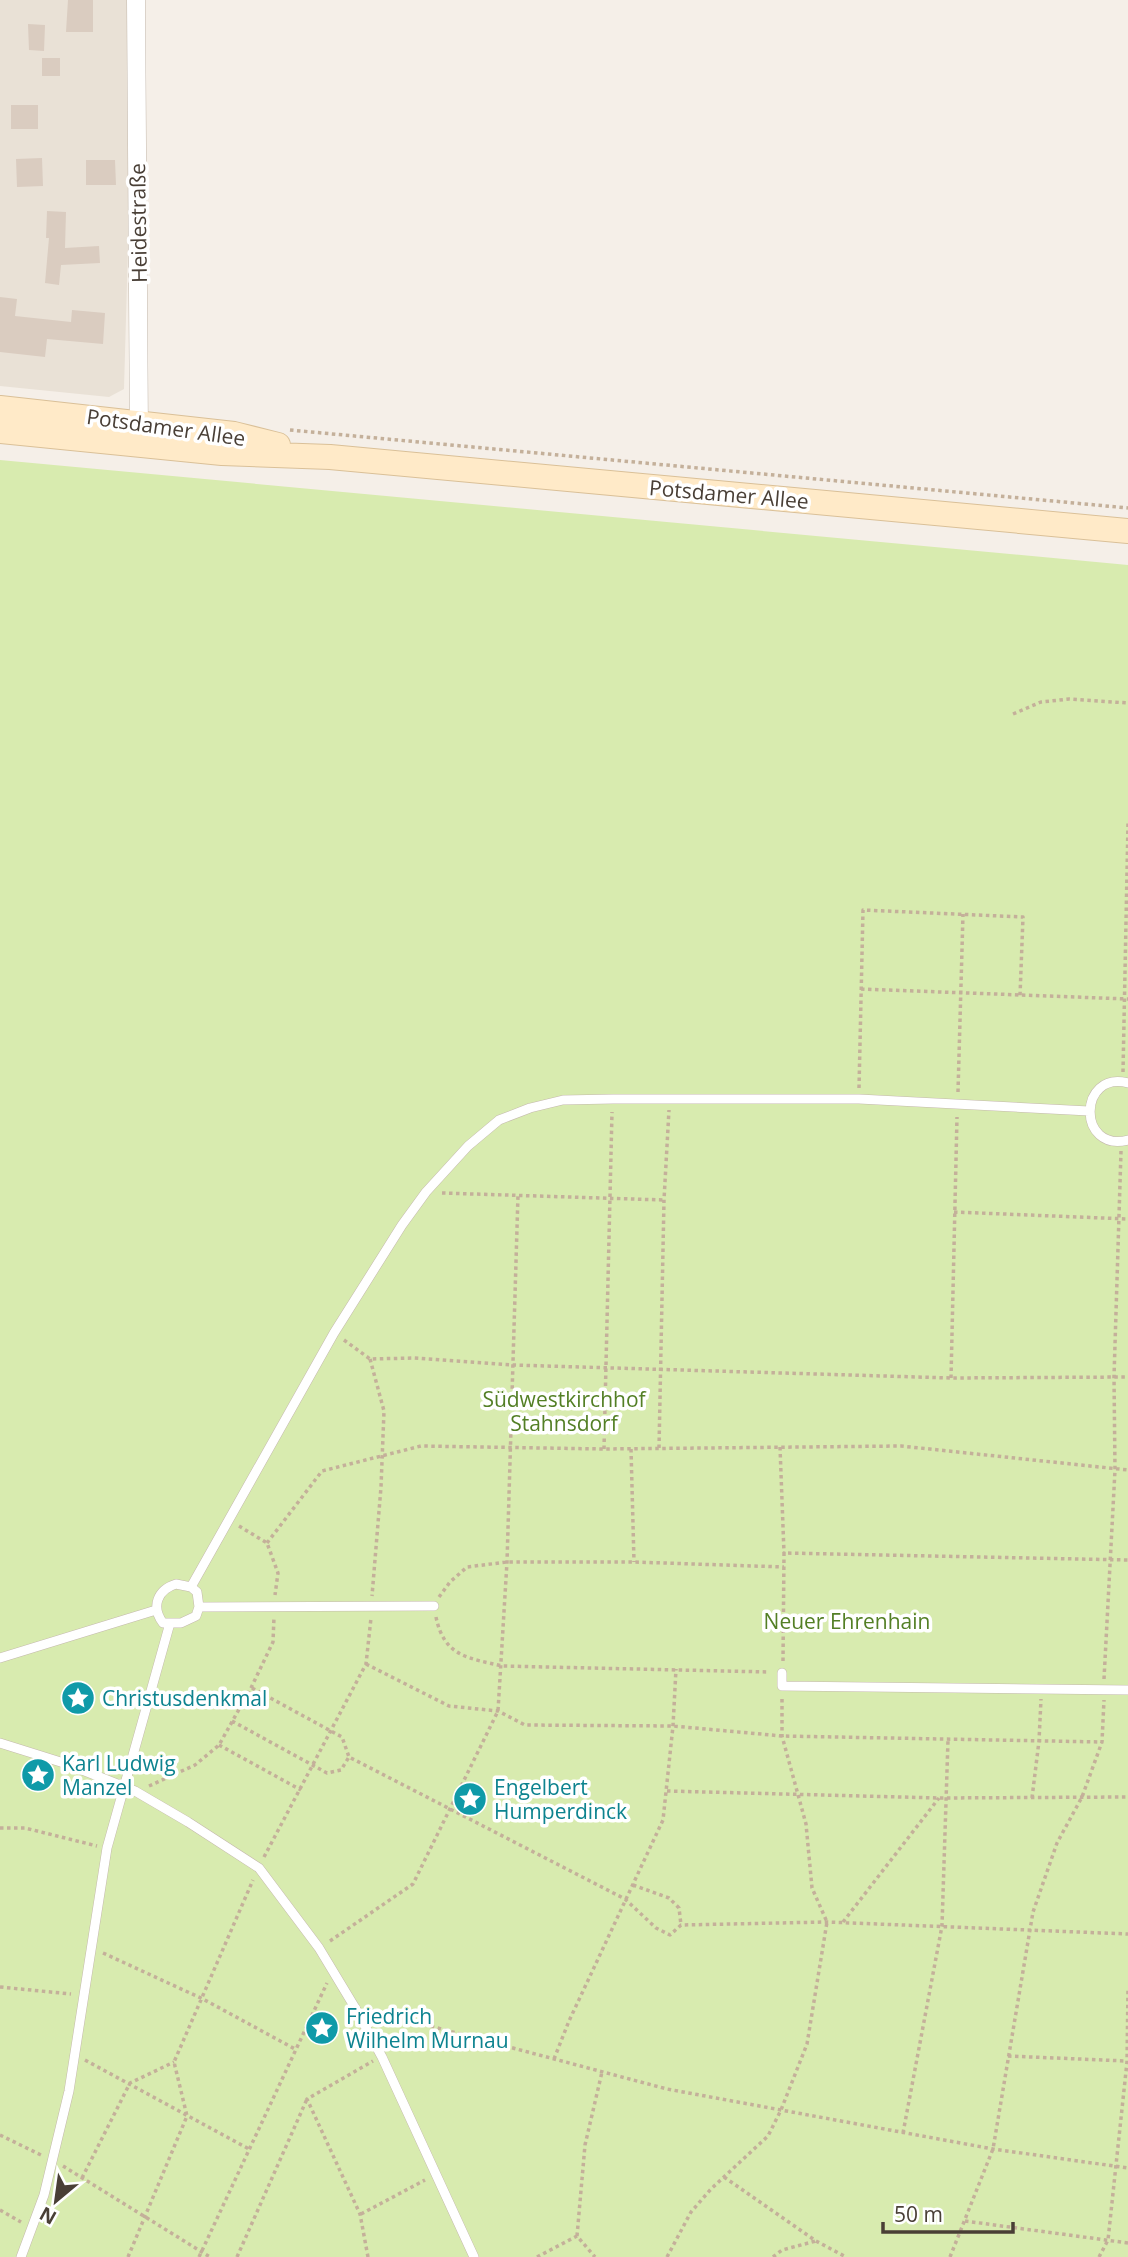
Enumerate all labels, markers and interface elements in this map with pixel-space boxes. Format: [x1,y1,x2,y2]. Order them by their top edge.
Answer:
street label: Heidestraße [123,163,153,283]
street label: Potsdamer Allee [85,402,247,452]
street label: Potsdamer Allee [648,473,810,515]
park label: Südwestkirchhof Stahnsdorf [482,1385,648,1437]
park label: Neuer Ehrenhain [764,1607,930,1635]
place icon: Christusdenkmal [59,1679,97,1717]
place label: Christusdenkmal [102,1684,267,1712]
place label: Karl Ludwig Manzel [62,1749,176,1801]
place icon: Karl Ludwig Manzel [19,1756,57,1794]
place label: Engelbert Humperdinck [494,1773,627,1825]
place icon: Engelbert Humperdinck [451,1780,489,1818]
place label: Friedrich Wilhelm Murnau [346,2002,509,2054]
place icon: Friedrich Wilhelm Murnau [303,2009,341,2047]
north arrow [21,2166,91,2236]
scale bar [883,2190,1012,2234]
text: 50 m [894,2200,943,2228]
text: N [35,2201,61,2231]

